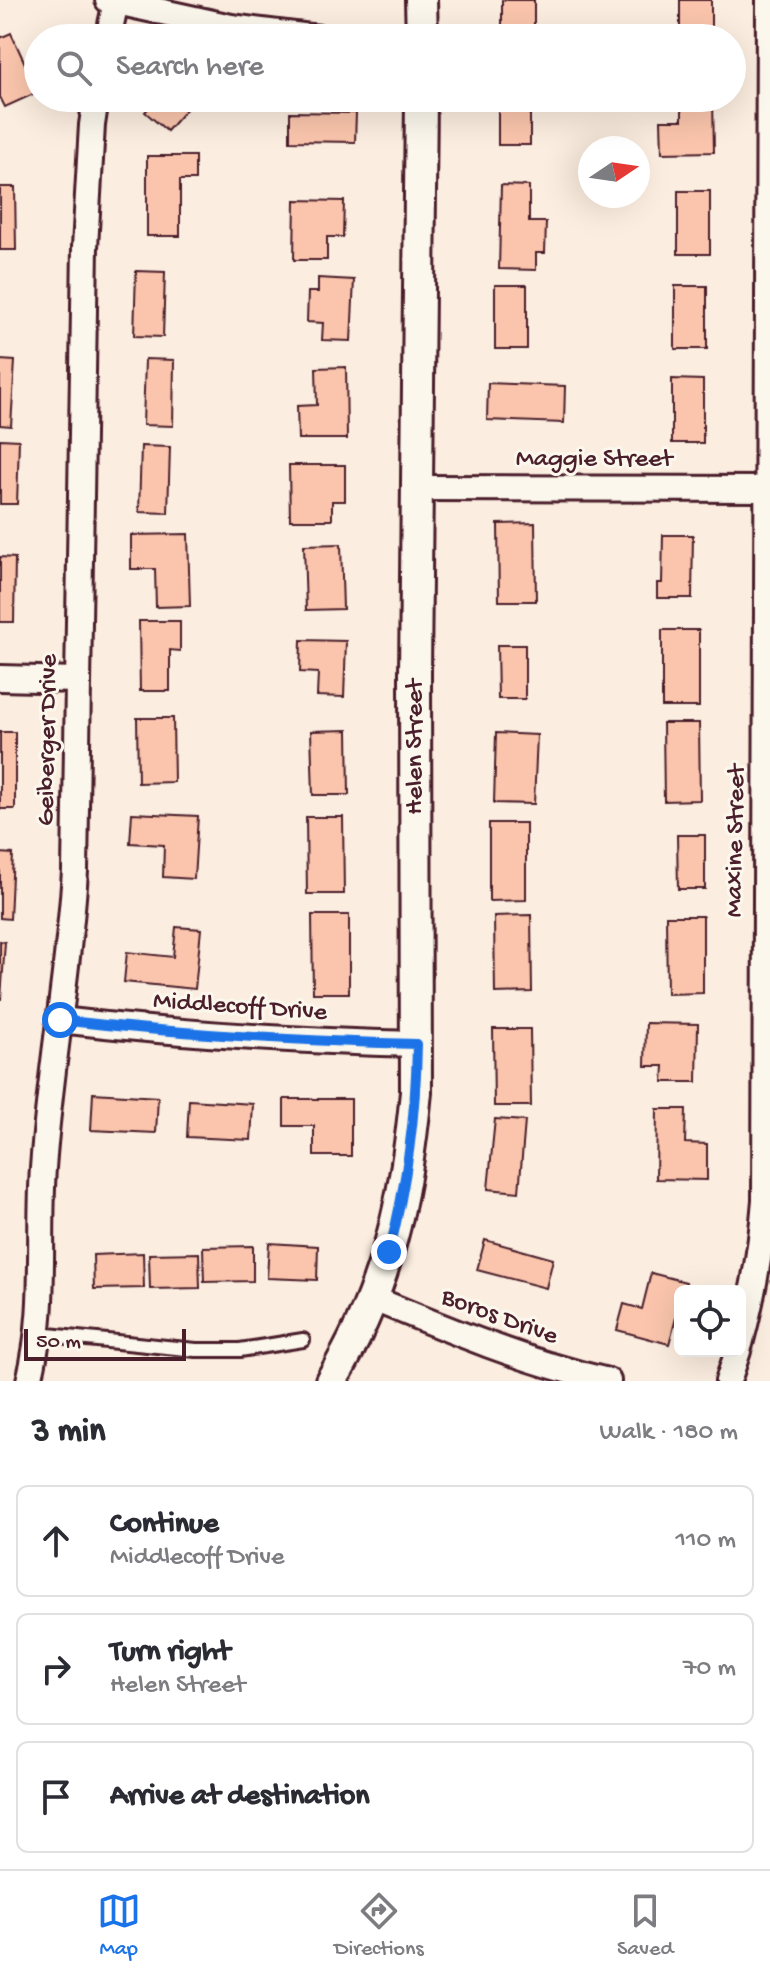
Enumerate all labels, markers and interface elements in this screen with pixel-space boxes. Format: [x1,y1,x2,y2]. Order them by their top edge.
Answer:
search box [24,24,746,112]
icon: search [52,46,96,90]
text: Search here [116,51,264,86]
north arrow [578,136,650,208]
street label: Maggie Street [516,445,675,476]
street label: Geiberger Drive [32,653,66,826]
street label: Helen Street [401,677,432,815]
street label: Maxine Street [720,762,754,918]
street label: Middlecoff Drive [152,986,329,1030]
route start [42,1002,78,1038]
route end [371,1234,407,1270]
street label: Boros Drive [435,1282,562,1354]
map controls [674,1285,746,1357]
button: locate [674,1285,746,1357]
scale bar [24,1325,186,1361]
text: 50 m [36,1330,81,1356]
text: 3 min [32,1413,105,1453]
text: Walk · 180 m [600,1418,738,1449]
text: Continue [110,1508,219,1543]
icon: ahead [34,1519,78,1563]
text: 110 m [676,1526,736,1557]
text: Middlecoff Drive [110,1543,284,1574]
text: Turn right [110,1636,230,1671]
icon: right [34,1647,78,1691]
text: 70 m [683,1654,736,1685]
text: Helen Street [110,1671,245,1702]
icon: arrive [34,1775,78,1819]
text: Arrive at destination [110,1780,370,1815]
tab: Map [97,1889,141,1963]
tab: Directions [334,1889,424,1963]
tab: Saved [617,1889,673,1963]

